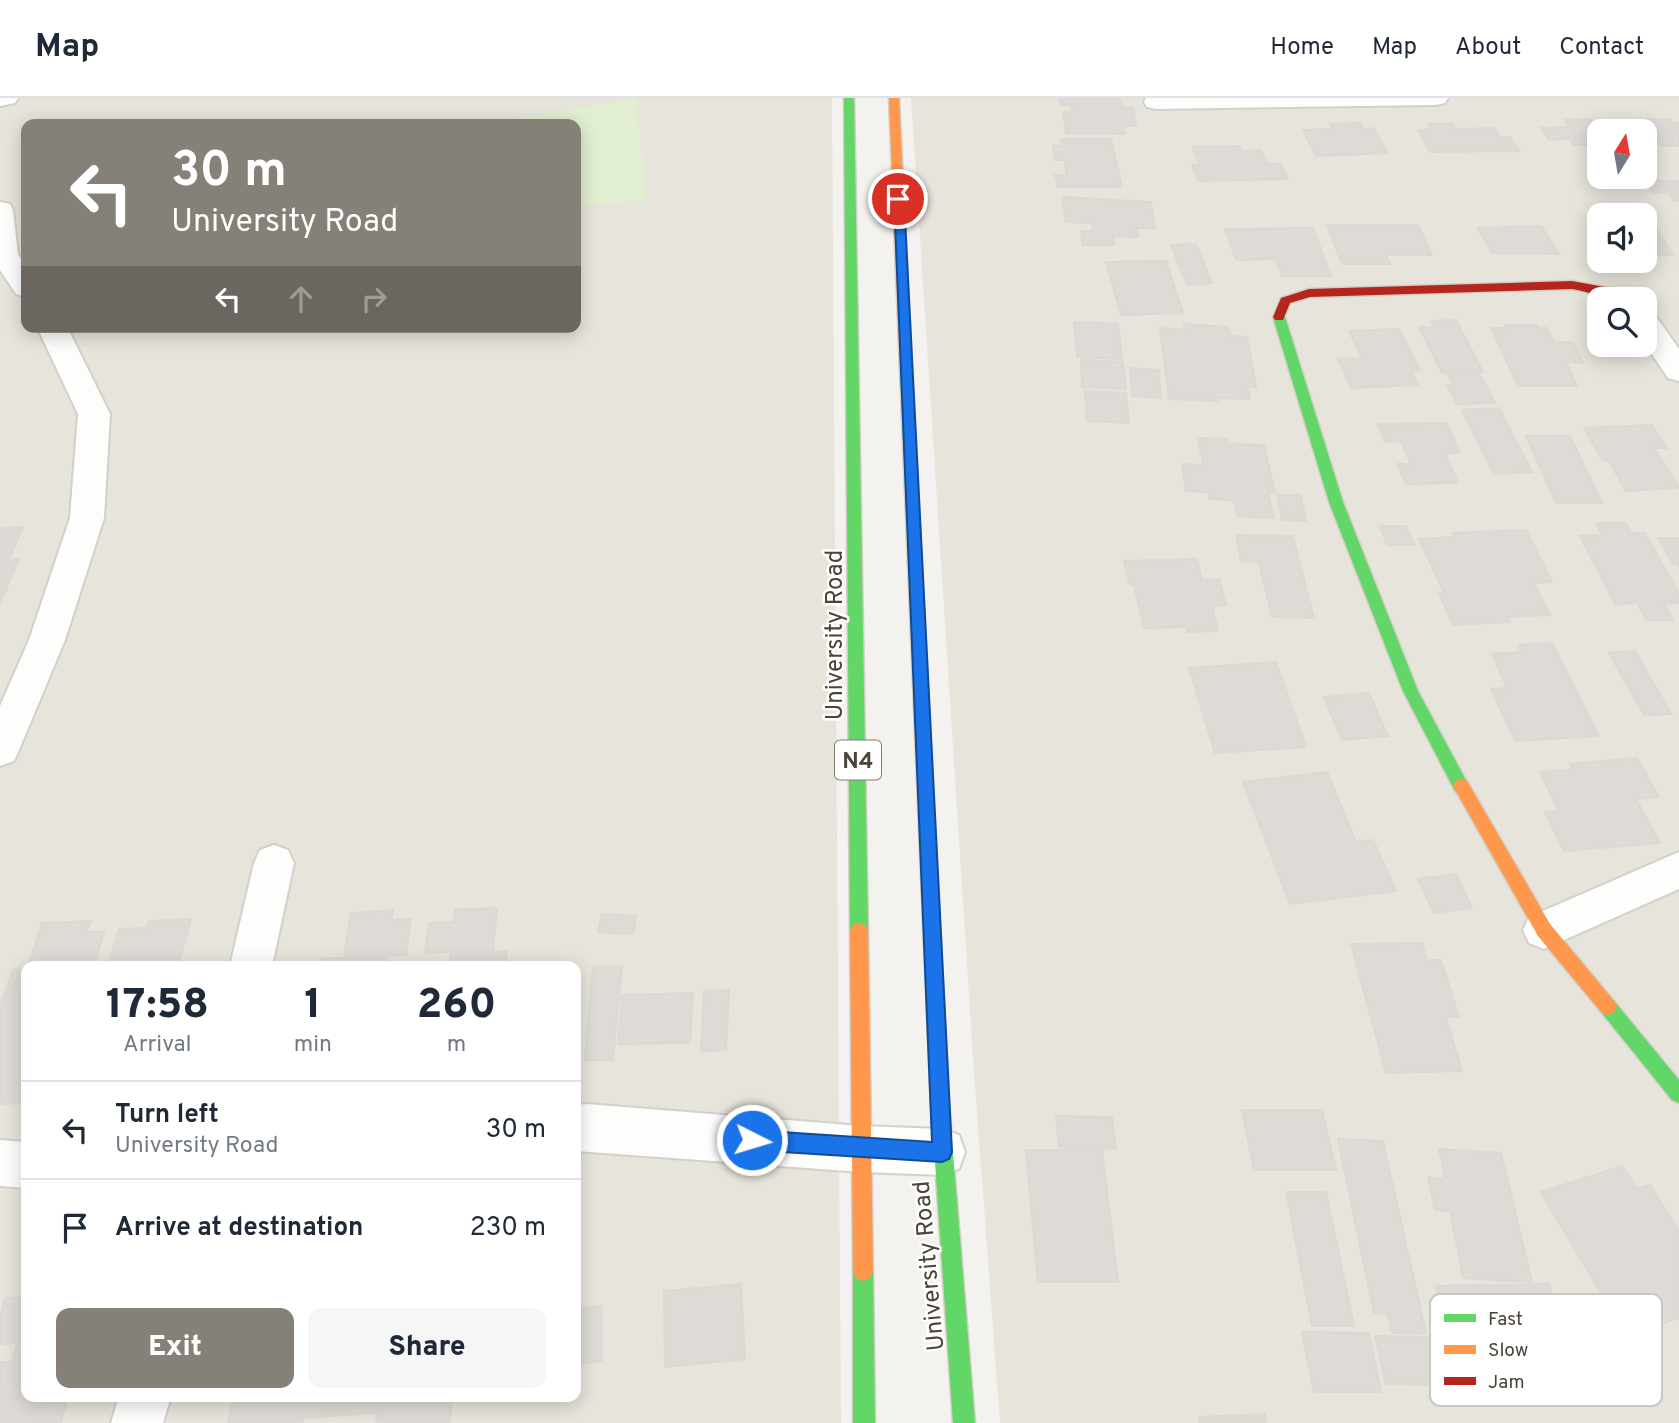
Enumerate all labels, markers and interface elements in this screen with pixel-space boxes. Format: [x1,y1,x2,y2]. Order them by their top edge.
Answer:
text: Map [35,27,99,69]
text: Home [1270,33,1334,63]
text: Map [1372,33,1417,63]
text: About [1455,33,1521,63]
text: Contact [1559,33,1644,63]
north arrow [1587,119,1657,189]
map controls [1587,119,1657,357]
text: 30 m [171,142,287,204]
icon: left [56,147,147,238]
pin [868,169,928,229]
icon: arrive [879,180,917,218]
text: University Road [171,203,398,243]
button: sound [1587,203,1657,273]
icon: left [209,280,247,318]
icon: ahead [282,280,320,318]
icon: right [355,280,393,318]
button: search [1587,287,1657,357]
street label: University Road [821,550,851,720]
road number: N4 [835,740,881,780]
text: 17:58 [106,980,209,1033]
text: 1 [304,980,321,1033]
text: 260 [417,980,496,1033]
text: Arrival [123,1031,192,1060]
text: min [294,1031,332,1060]
text: m [447,1031,466,1060]
text: Turn left [115,1099,219,1132]
position arrow [715,1103,789,1177]
icon: left [56,1111,94,1149]
text: 30 m [486,1114,546,1147]
text: University Road [115,1132,278,1161]
street label: University Road [908,1180,952,1352]
icon: arrive [56,1209,94,1247]
text: Arrive at destination [115,1212,363,1245]
text: 230 m [470,1212,546,1245]
legend [1430,1294,1662,1406]
button: Exit [56,1308,294,1388]
button: Share [308,1308,546,1388]
text: Fast [1488,1308,1523,1332]
text: Slow [1488,1339,1528,1363]
text: Jam [1488,1371,1525,1395]

